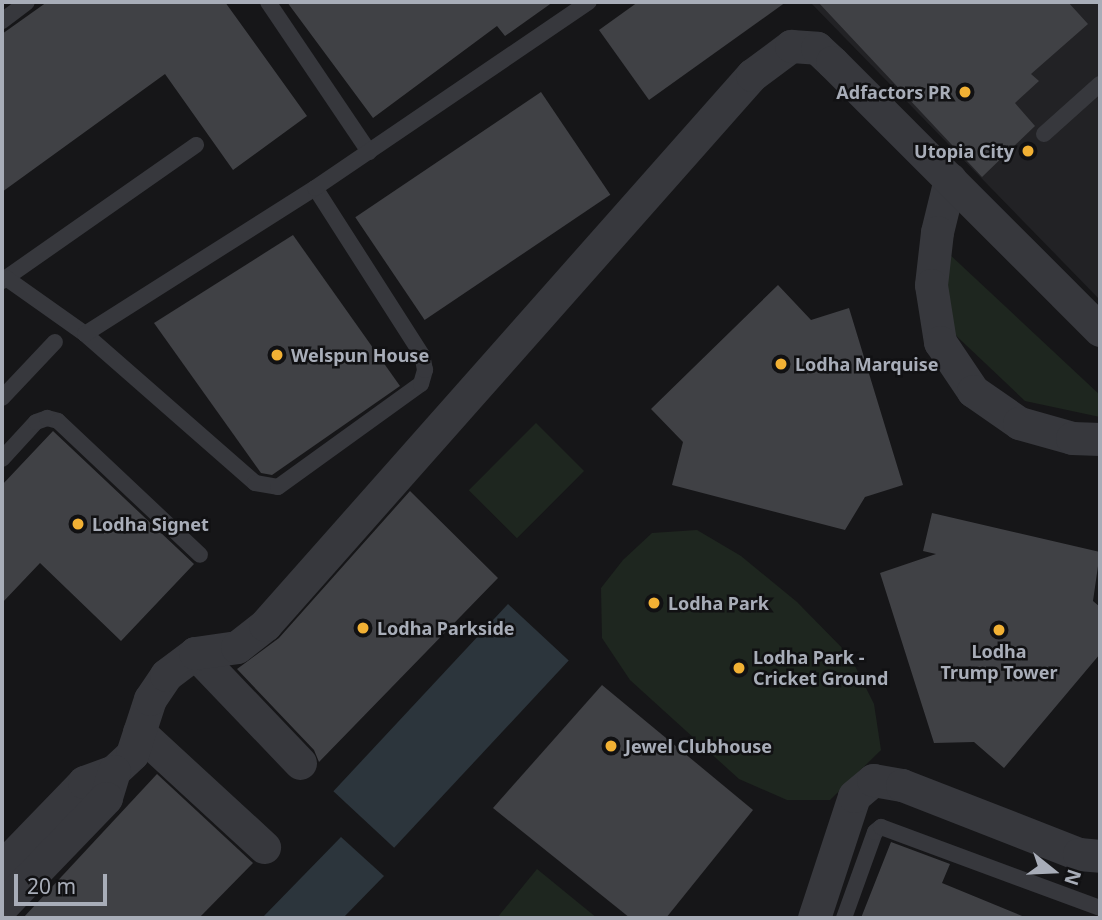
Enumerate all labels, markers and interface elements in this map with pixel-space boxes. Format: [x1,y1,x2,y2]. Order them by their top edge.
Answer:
place label: Adfactors PR [836,81,951,103]
marker: Adfactors PR [957,84,973,100]
place label: Utopia City [914,140,1014,162]
marker: Utopia City [1020,143,1036,159]
place label: Welspun House [291,344,429,366]
marker: Welspun House [269,347,285,363]
place label: Lodha Marquise [795,353,939,375]
marker: Lodha Marquise [773,356,789,372]
place label: Lodha Signet [92,513,209,535]
marker: Lodha Signet [70,516,86,532]
place label: Lodha Park [668,592,769,614]
marker: Lodha Park [646,595,662,611]
place label: Lodha Parkside [377,617,515,639]
marker: Lodha Parkside [355,620,371,636]
marker: Lodha Trump Tower [991,622,1007,638]
place label: Lodha Trump Tower [940,641,1058,684]
place label: Lodha Park - Cricket Ground [753,647,888,690]
marker: Lodha Park - Cricket Ground [731,660,747,676]
place label: Jewel Clubhouse [625,735,772,757]
marker: Jewel Clubhouse [603,738,619,754]
north arrow [1018,836,1088,906]
scale bar [18,860,110,904]
text: N [1058,866,1088,889]
text: 20 m [27,872,76,900]

